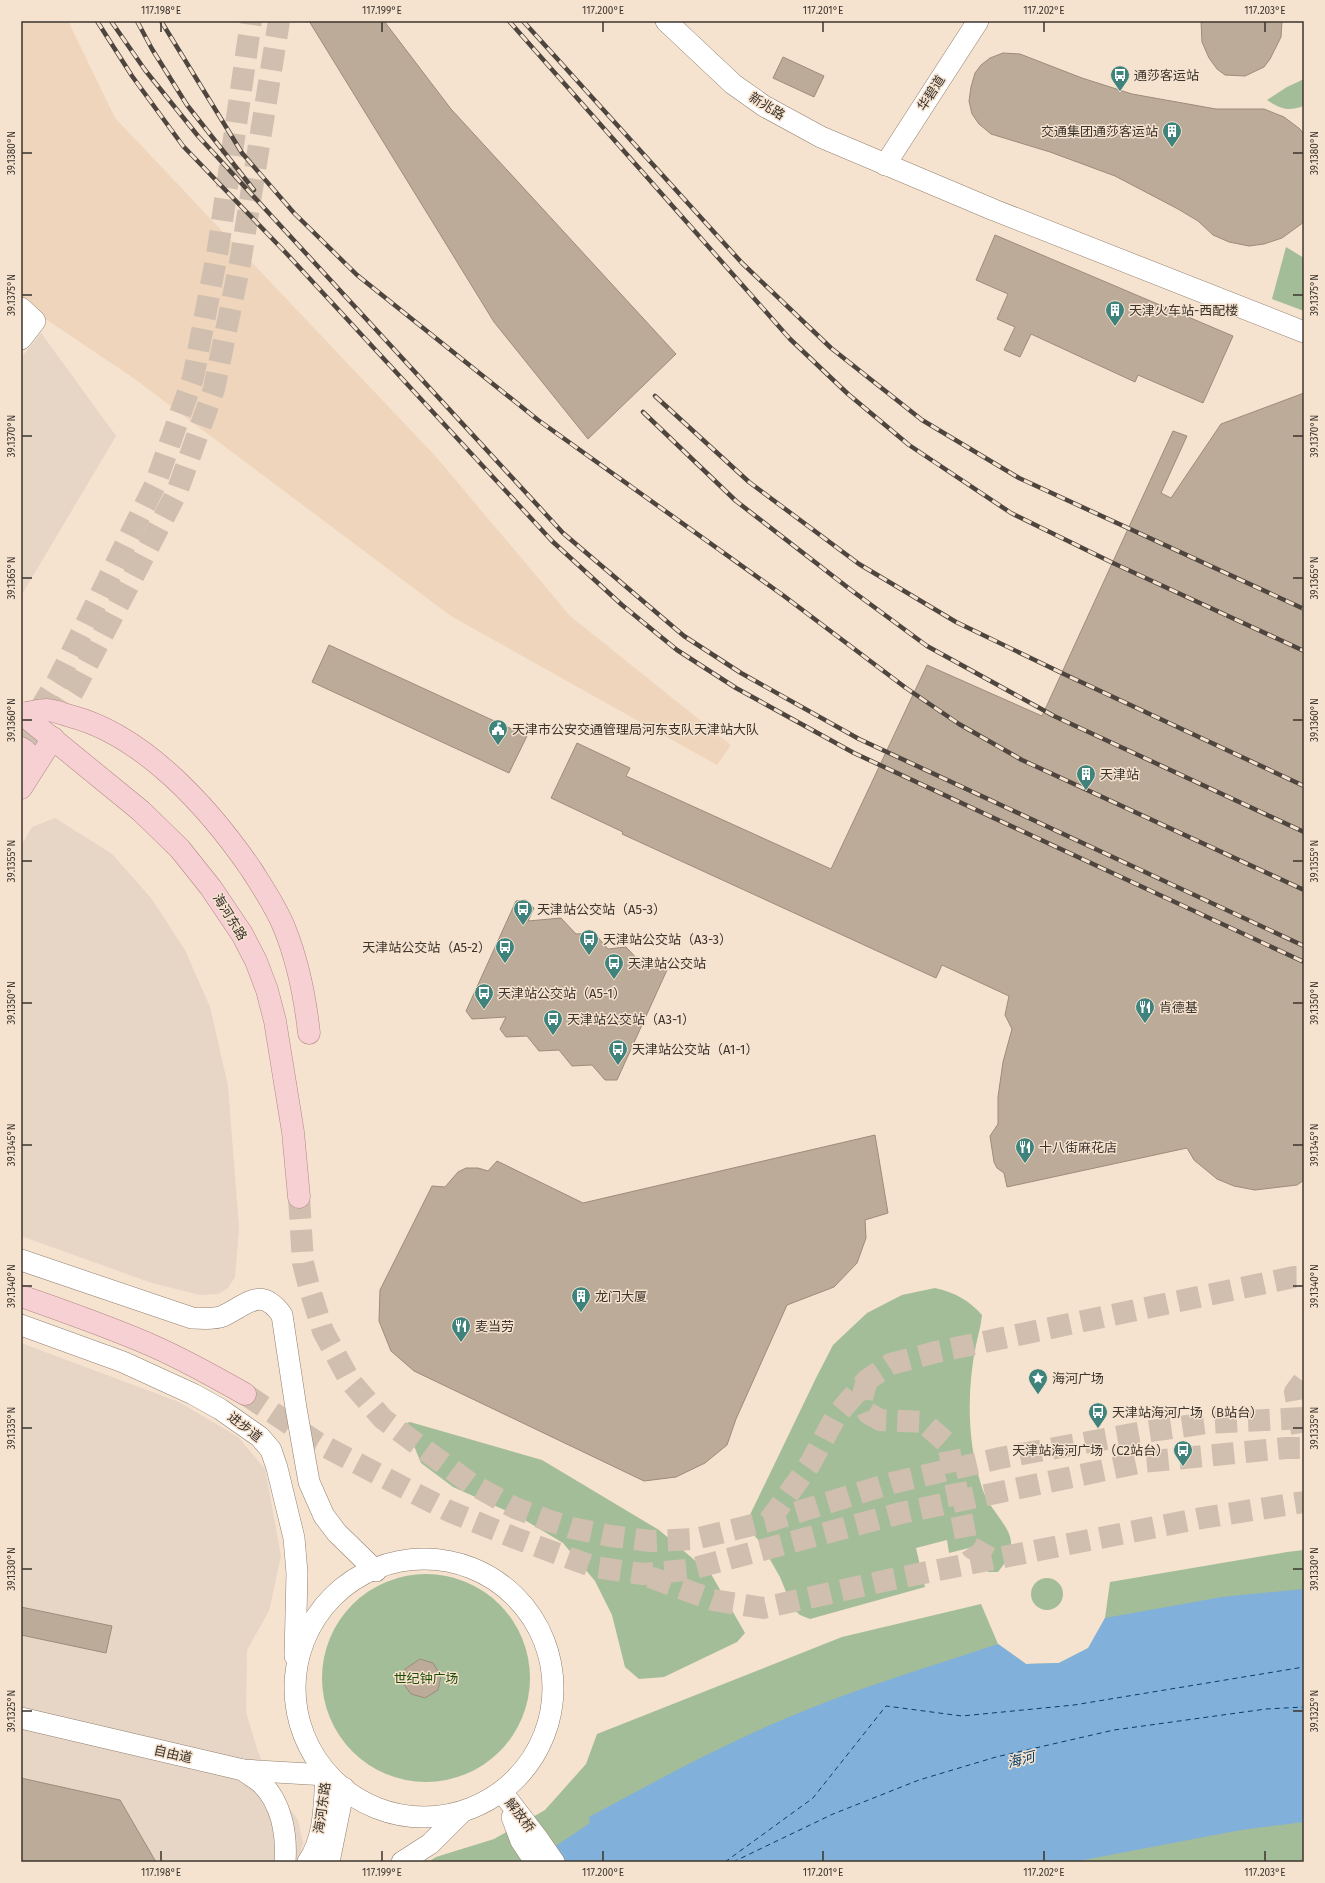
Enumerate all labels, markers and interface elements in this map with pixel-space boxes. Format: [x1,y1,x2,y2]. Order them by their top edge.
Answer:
text: 117.198°E [141,5,181,17]
text: 117.199°E [362,5,402,17]
text: 117.200°E [582,5,624,17]
text: 117.201°E [803,5,843,17]
text: 117.202°E [1023,5,1065,17]
text: 117.203°E [1244,5,1286,17]
bus stop icon: 通莎客运站 [1109,64,1131,92]
place label: 通莎客运站 [1134,68,1199,83]
street label: 华碧道 [914,73,948,113]
street label: 新兆路 [746,89,788,123]
building icon: 交通集团通莎客运站 [1161,120,1183,148]
place label: 交通集团通莎客运站 [1041,124,1158,139]
text: 39.1380°N [6,131,18,175]
text: 39.1380°N [1309,131,1321,175]
text: 39.1375°N [6,274,18,316]
text: 39.1375°N [1309,274,1321,316]
building icon: 天津火车站-西配楼 [1104,299,1126,327]
place label: 天津火车站-西配楼 [1129,303,1238,318]
text: 39.1370°N [6,415,18,457]
text: 39.1370°N [1309,415,1321,457]
text: 39.1365°N [6,556,18,600]
text: 39.1365°N [1309,556,1321,600]
text: 39.1360°N [6,698,18,742]
text: 39.1360°N [1309,698,1321,742]
public building icon: 天津市公安交通管理局河东支队天津站大队 [487,718,509,746]
place label: 天津市公安交通管理局河东支队天津站大队 [512,722,759,737]
building icon: 天津站 [1075,763,1097,791]
place label: 天津站 [1100,767,1139,782]
text: 39.1355°N [6,840,18,882]
text: 39.1355°N [1309,840,1321,882]
street label: 海河东路 [210,891,250,943]
bus stop icon: 天津站公交站（A5-3） [512,898,534,926]
place label: 天津站公交站（A5-3） [537,902,666,917]
bus stop icon: 天津站公交站（A3-3） [578,928,600,956]
place label: 天津站公交站（A3-3） [603,932,732,947]
bus stop icon: 天津站公交站（A5-2） [494,936,516,964]
place label: 天津站公交站（A5-2） [362,940,491,955]
bus stop icon: 天津站公交站 [603,952,625,980]
place label: 天津站公交站 [628,956,706,971]
text: 39.1350°N [6,981,18,1025]
text: 39.1350°N [1309,981,1321,1025]
bus stop icon: 天津站公交站（A5-1） [473,982,495,1010]
place label: 天津站公交站（A5-1） [498,986,626,1001]
restaurant icon: 肯德基 [1134,996,1156,1024]
place label: 肯德基 [1159,1000,1198,1015]
bus stop icon: 天津站公交站（A3-1） [542,1008,564,1036]
place label: 天津站公交站（A3-1） [567,1012,695,1027]
bus stop icon: 天津站公交站（A1-1） [607,1038,629,1066]
place label: 天津站公交站（A1-1） [632,1042,758,1057]
text: 39.1345°N [6,1124,18,1166]
text: 39.1345°N [1309,1124,1321,1166]
restaurant icon: 十八街麻花店 [1014,1136,1036,1164]
place label: 十八街麻花店 [1039,1140,1117,1155]
text: 39.1340°N [6,1264,18,1308]
text: 39.1340°N [1309,1264,1321,1308]
building icon: 龙门大厦 [570,1285,592,1313]
place label: 龙门大厦 [595,1289,647,1304]
restaurant icon: 麦当劳 [450,1315,472,1343]
place label: 麦当劳 [475,1319,514,1334]
place icon: 海河广场 [1027,1367,1049,1395]
place label: 海河广场 [1052,1371,1104,1386]
bus stop icon: 天津站海河广场（B站台） [1087,1401,1109,1429]
place label: 天津站海河广场（B站台） [1112,1405,1263,1420]
text: 39.1335°N [6,1407,18,1449]
text: 39.1335°N [1309,1407,1321,1449]
street label: 进步道 [225,1409,265,1445]
bus stop icon: 天津站海河广场（C2站台） [1172,1439,1194,1467]
place label: 天津站海河广场（C2站台） [1012,1443,1169,1458]
text: 39.1330°N [6,1547,18,1591]
text: 39.1330°N [1309,1547,1321,1591]
park label: 世纪钟广场 [393,1671,459,1686]
text: 39.1325°N [6,1690,18,1732]
text: 39.1325°N [1309,1690,1321,1732]
street label: 自由道 [152,1742,194,1766]
water label: 海河 [1005,1748,1040,1772]
street label: 海河东路 [311,1781,333,1835]
street label: 解放桥 [502,1795,538,1835]
text: 117.198°E [141,1867,181,1879]
text: 117.199°E [362,1867,402,1879]
text: 117.200°E [582,1867,624,1879]
text: 117.201°E [803,1867,843,1879]
text: 117.202°E [1023,1867,1065,1879]
text: 117.203°E [1244,1867,1286,1879]

